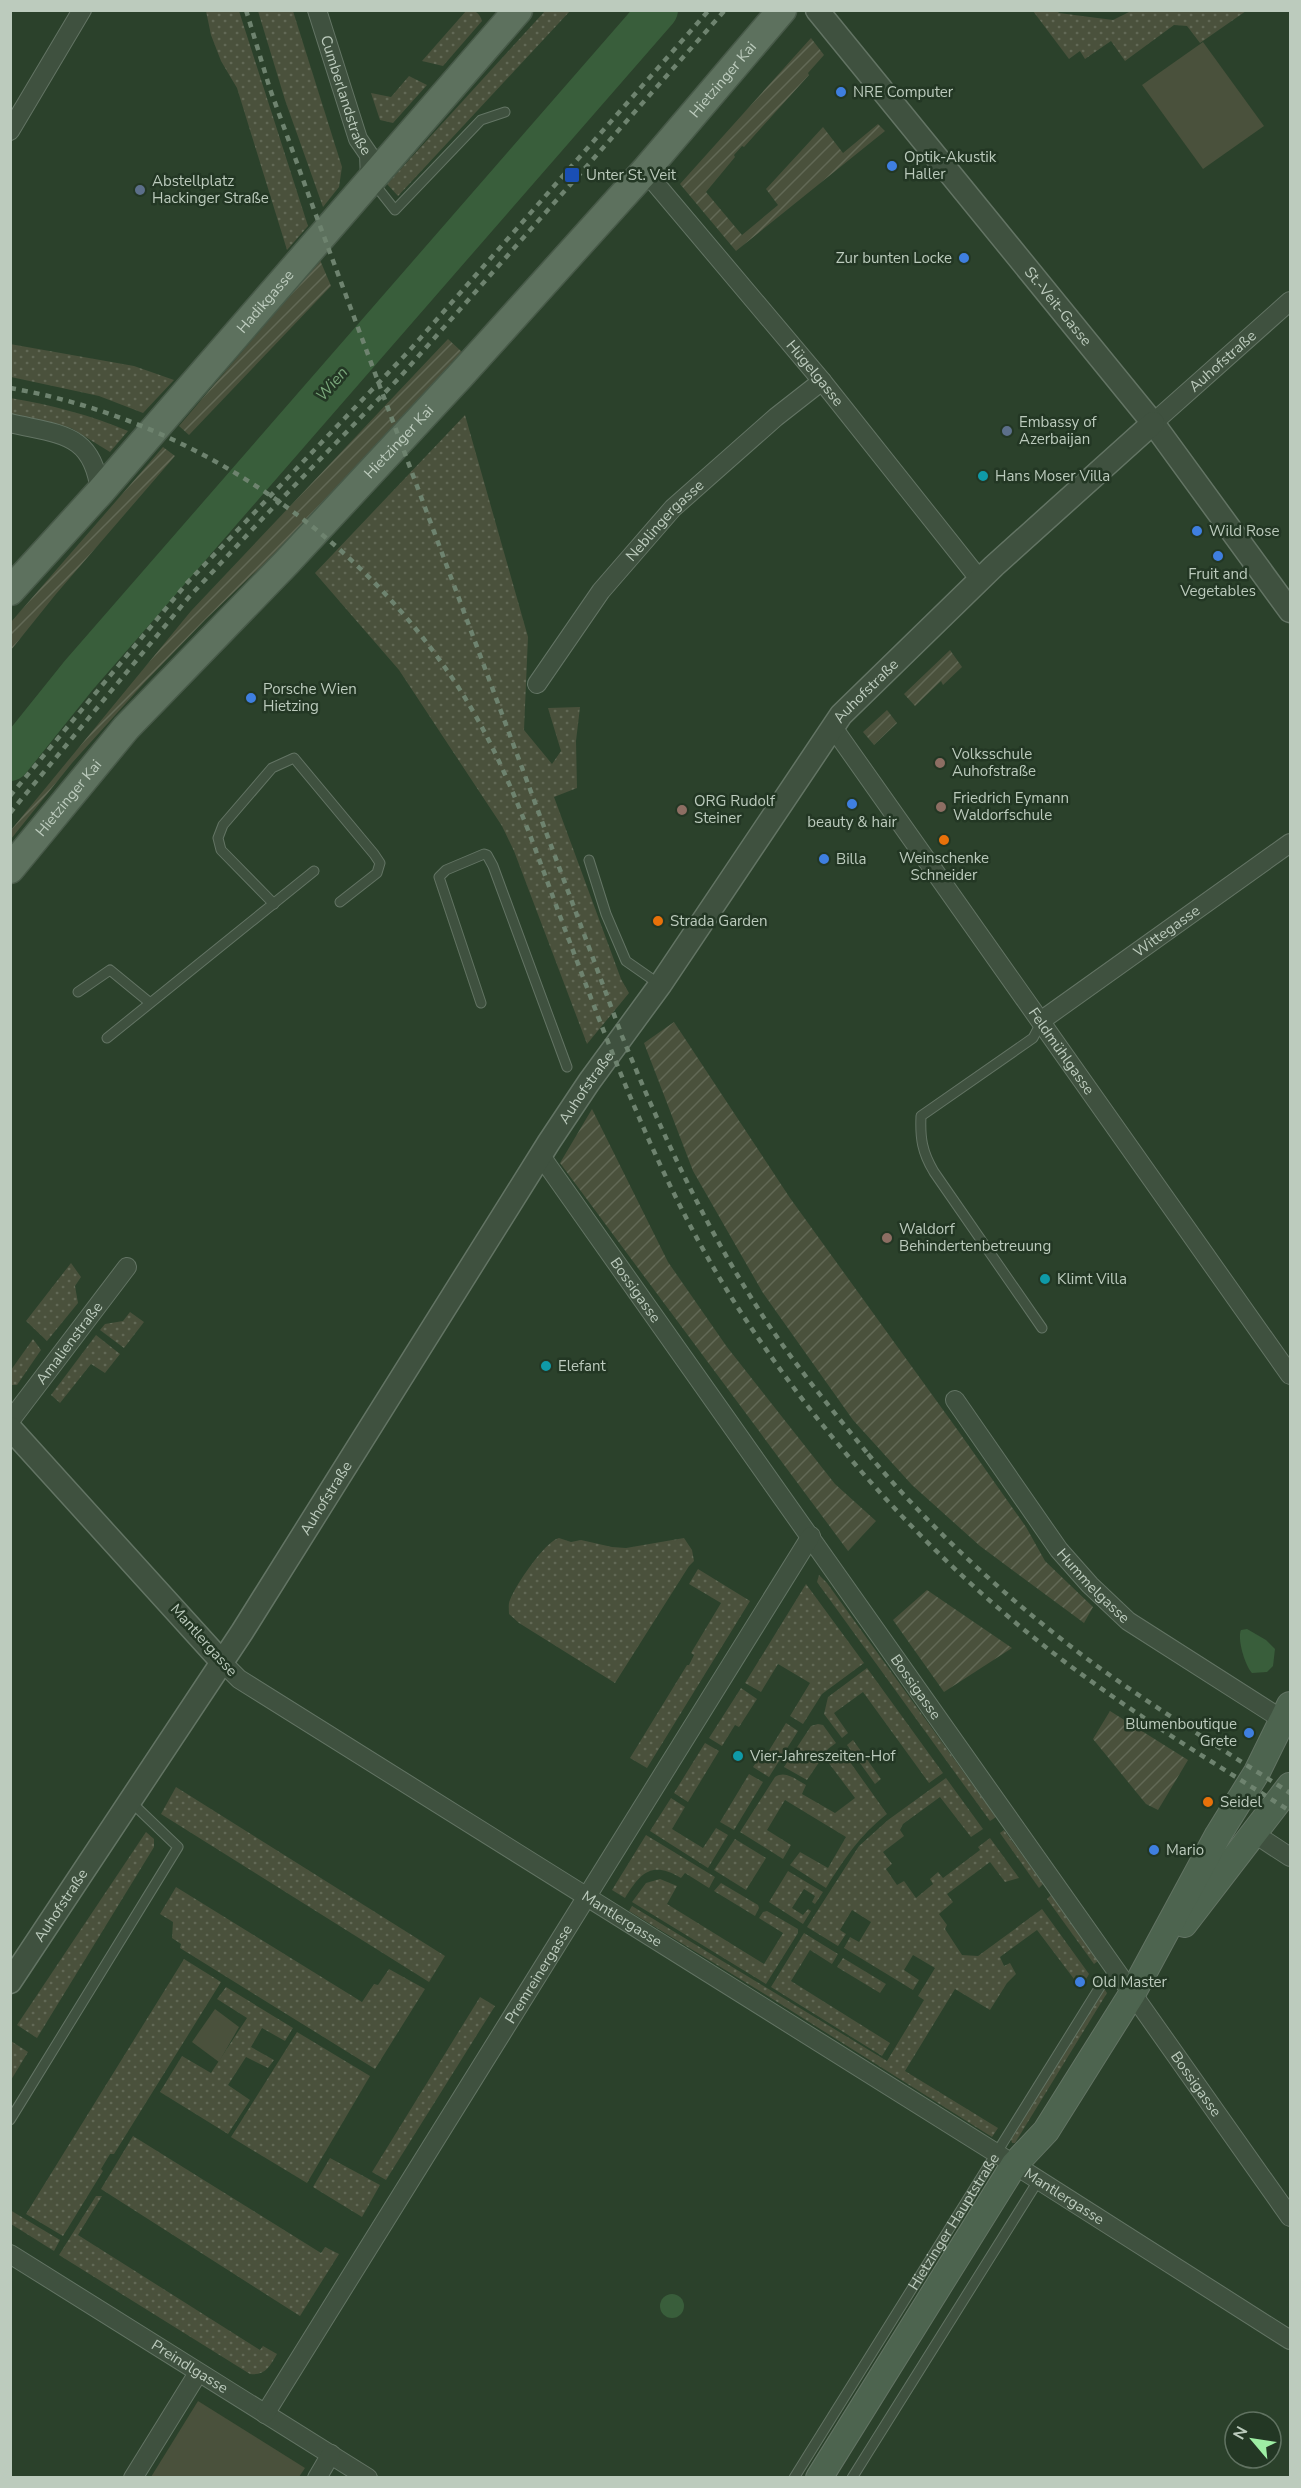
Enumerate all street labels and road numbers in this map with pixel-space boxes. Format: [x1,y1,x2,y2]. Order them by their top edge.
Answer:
street label: Cumberlandstraße [316,33,376,159]
street label: Hietzinger Kai [685,37,761,122]
street label: St.-Veit-Gasse [1020,262,1096,350]
street label: Hadikgasse [232,265,298,338]
street label: Auhofstraße [1184,326,1260,397]
street label: Hügelgasse [782,336,848,410]
street label: Hietzinger Kai [359,401,438,483]
street label: Neblingergasse [621,475,708,566]
street label: Auhofstraße [829,654,903,727]
street label: Hietzinger Kai [31,755,106,841]
street label: Wittegasse [1129,900,1204,962]
street label: Feldmühlgasse [1024,1004,1099,1099]
street label: Auhofstraße [554,1047,618,1128]
street label: Bossigasse [606,1253,666,1327]
street label: Amalienstraße [31,1297,107,1388]
street label: Auhofstraße [295,1457,357,1539]
street label: Hummelgasse [1052,1544,1134,1628]
street label: Mantlergasse [166,1599,242,1681]
street label: Bossigasse [886,1650,946,1724]
street label: Auhofstraße [29,1865,92,1946]
street label: Mantlergasse [578,1886,666,1952]
street label: Premreinergasse [500,1921,577,2027]
street label: Bossigasse [1166,2047,1226,2121]
street label: Hietzinger Hauptstraße [903,2149,1004,2294]
street label: Mantlergasse [1020,2163,1108,2229]
street label: Preindlgasse [148,2335,232,2398]

